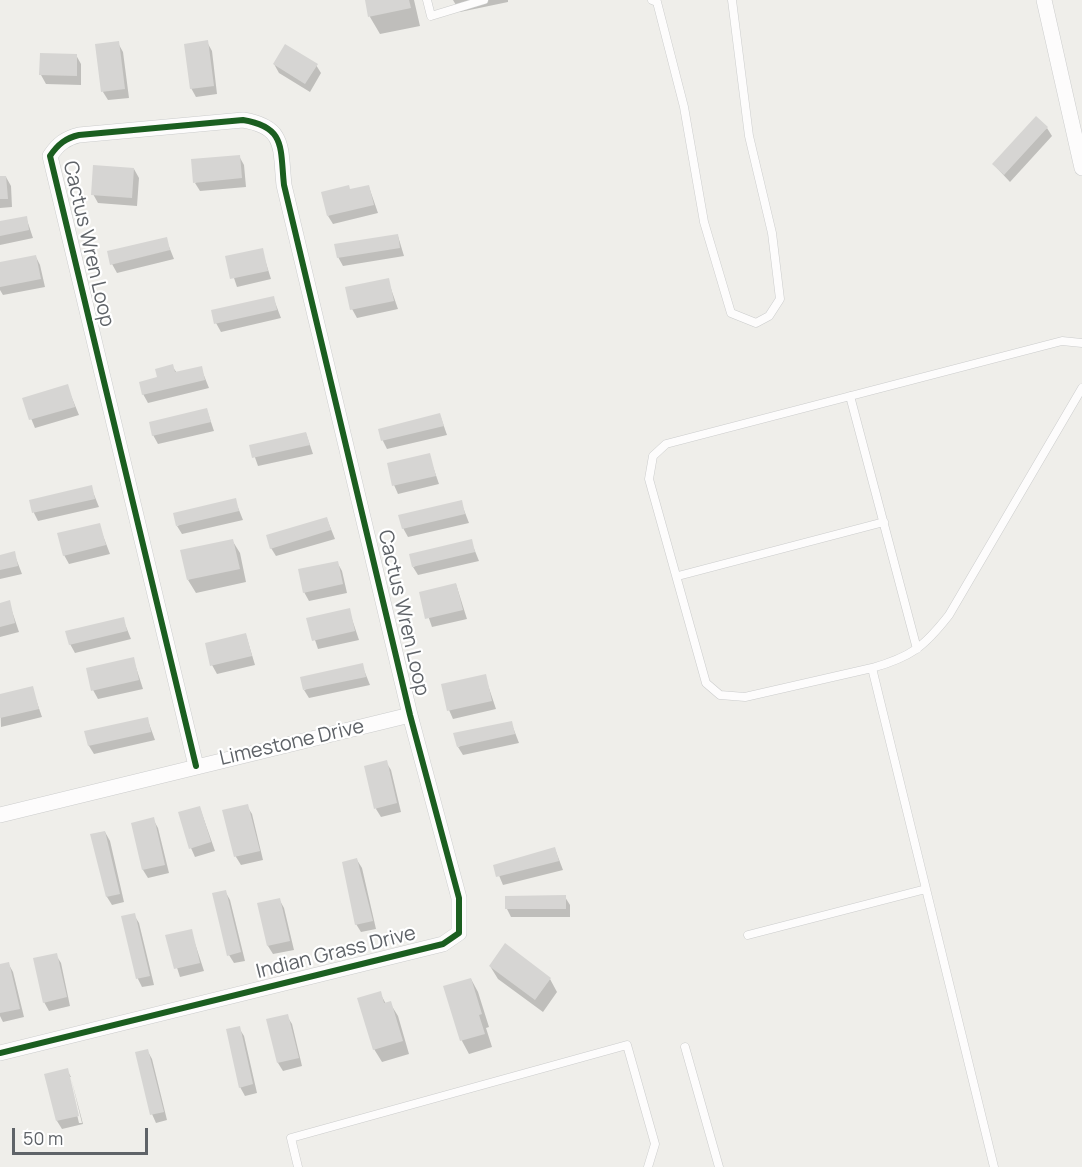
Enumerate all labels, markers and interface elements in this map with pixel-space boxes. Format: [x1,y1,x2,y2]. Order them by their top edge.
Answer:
street label: Cactus Wren Loop [57,159,119,329]
street label: Cactus Wren Loop [372,528,434,698]
street label: Limestone Drive [217,715,367,771]
street label: Indian Grass Drive [254,922,418,984]
scale bar [15,1116,152,1154]
text: 50 m [23,1126,63,1150]

